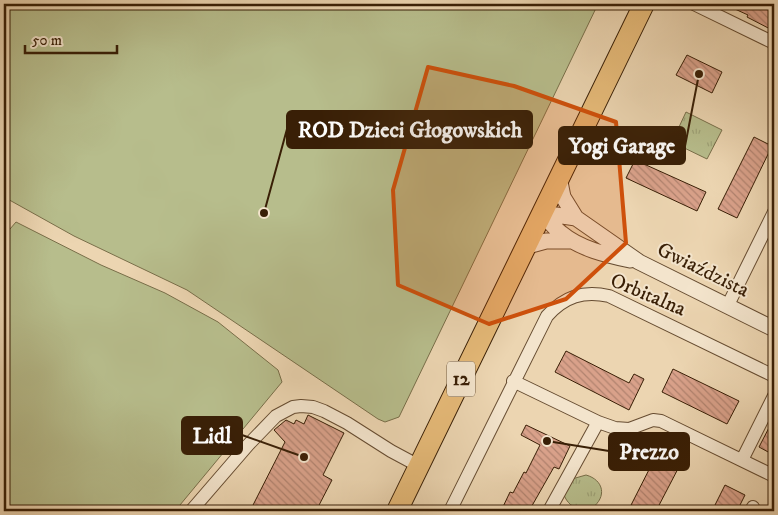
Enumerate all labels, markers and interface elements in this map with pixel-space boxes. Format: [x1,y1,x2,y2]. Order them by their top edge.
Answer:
scale bar [25,22,118,54]
text: 50 m [32,31,62,50]
callout: ROD Dzieci Głogowskich [287,111,532,148]
text: ROD Dzieci Głogowskich [298,117,523,144]
callout: Yogi Garage [559,127,685,164]
text: Yogi Garage [568,133,675,160]
street label: Gwiaździsta [653,237,753,303]
street label: Orbitalna [606,267,690,323]
road number: 12 [447,362,475,396]
callout: Lidl [182,417,242,454]
text: Lidl [192,423,232,450]
callout: Prezzo [609,433,689,470]
text: Prezzo [619,439,679,466]

